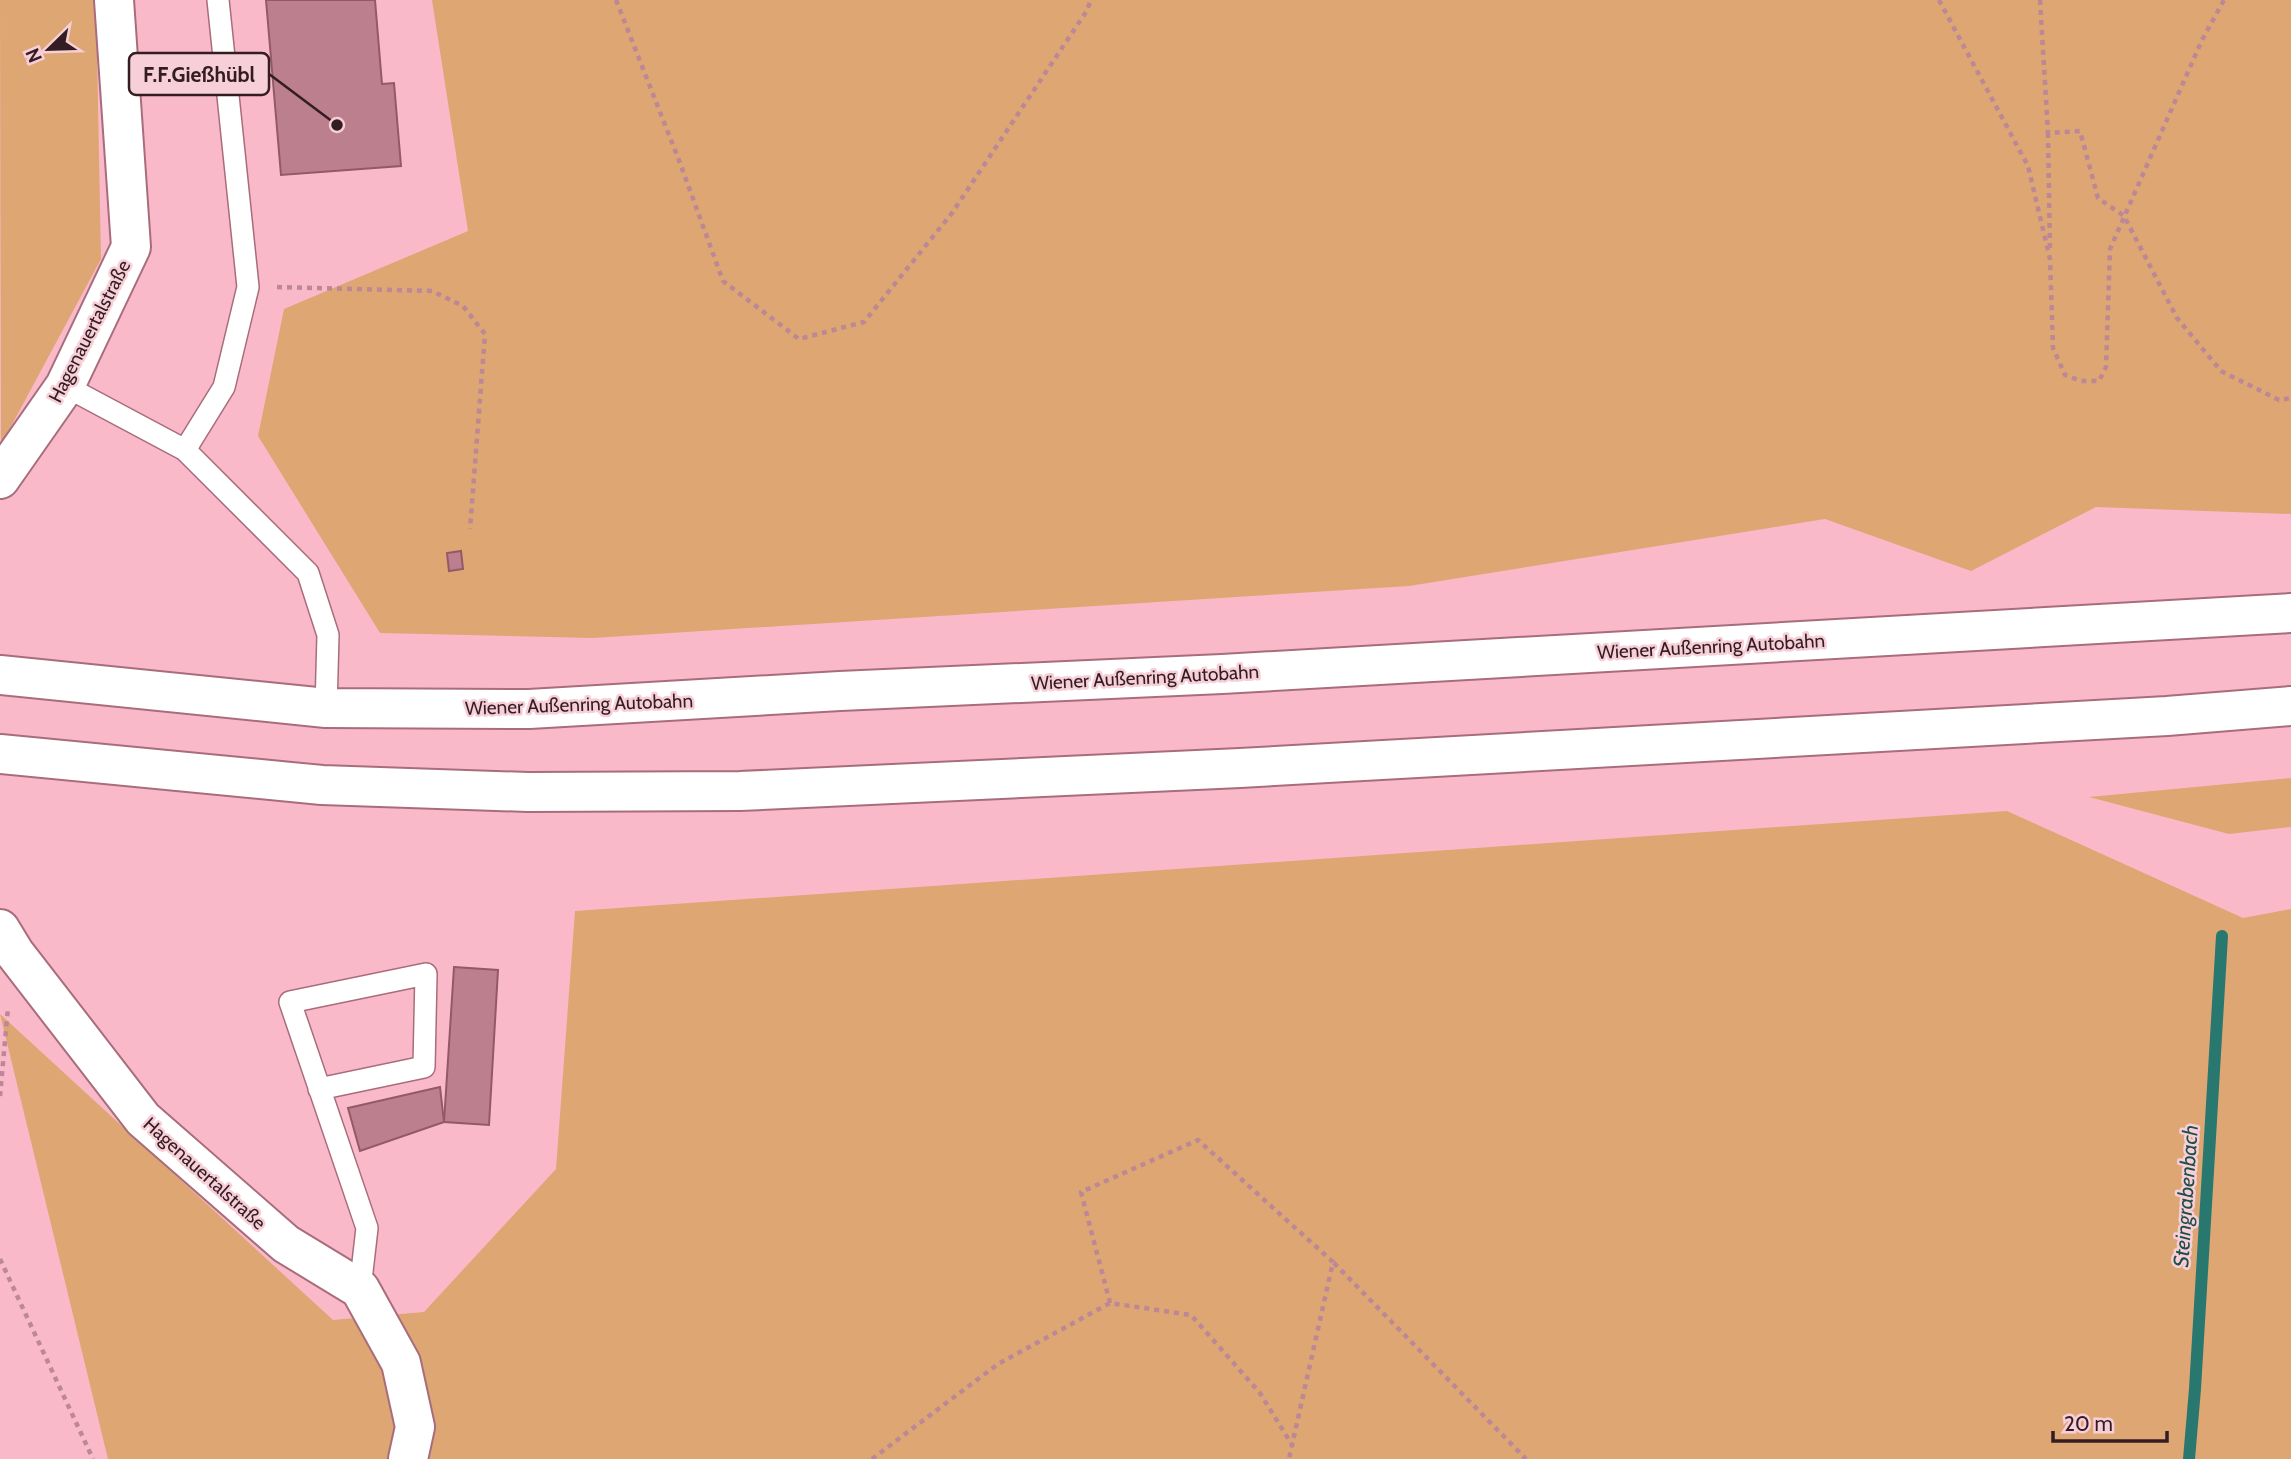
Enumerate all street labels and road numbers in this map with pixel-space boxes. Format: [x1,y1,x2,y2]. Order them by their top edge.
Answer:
street label: Hagenauertalstraße [44,256,135,406]
street label: Wiener Außenring Autobahn [1596,629,1826,664]
street label: Wiener Außenring Autobahn [1030,660,1260,695]
street label: Wiener Außenring Autobahn [465,689,693,720]
street label: Hagenauertalstraße [139,1112,271,1235]

